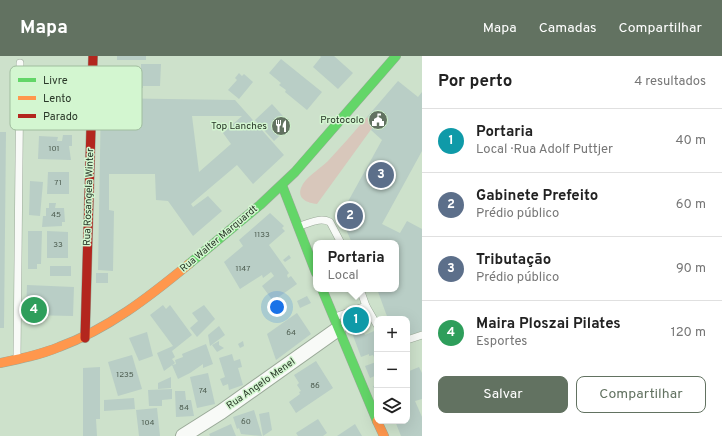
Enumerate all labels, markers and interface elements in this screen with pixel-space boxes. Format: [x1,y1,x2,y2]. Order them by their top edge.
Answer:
text: Mapa [20,16,68,40]
text: Mapa [483,20,517,37]
text: Camadas [539,20,597,37]
text: Compartilhar [619,20,702,37]
legend [10,66,142,130]
text: Por perto [438,71,512,93]
text: Livre [43,74,68,88]
text: 4 resultados [634,74,706,90]
text: Lento [43,92,71,106]
public building icon: Protocolo [367,109,389,131]
text: Parado [43,110,78,124]
place label: Protocolo [320,114,364,127]
restaurant icon: Top Lanches [270,115,292,137]
place label: Top Lanches [211,120,267,133]
text: Portaria [476,123,533,142]
text: 1 [448,133,454,149]
text: 40 m [676,133,706,149]
text: Local · Rua Adolf Puttjer [476,142,613,158]
house number: 101 [48,144,60,154]
street label: Rua Rosangela Winter [81,148,97,246]
pin: 3 [368,160,394,190]
house number: 71 [54,178,62,188]
text: Gabinete Prefeito [476,187,598,206]
text: 2 [447,197,455,213]
text: 60 m [676,197,706,213]
pin: 2 [337,201,363,231]
street label: Rua Walter Marquardt [177,203,261,275]
text: Prédio público [476,206,559,222]
house number: 45 [51,210,61,220]
house number: 1133 [254,230,270,240]
house number: 33 [53,240,63,250]
popup [313,240,399,292]
text: Portaria [327,249,385,268]
text: Tributação [476,251,551,270]
text: 3 [447,261,455,277]
text: 90 m [676,261,706,277]
house number: 1147 [236,264,250,274]
text: Local [327,268,359,284]
text: Prédio público [476,270,559,286]
pin: 4 [21,295,47,325]
your location [267,297,287,317]
pin: 1 [343,305,369,335]
text: Maira Ploszai Pilates [476,315,621,334]
map controls [374,316,410,424]
button: + [374,316,410,352]
text: 4 [447,325,455,341]
text: 120 m [671,325,706,341]
house number: 64 [286,328,296,338]
text: Esportes [476,334,527,350]
button: − [374,352,410,388]
street label: Rua Angelo Menel [224,355,298,413]
house number: 1235 [116,370,134,380]
button: Salvar [438,376,568,413]
button: Compartilhar [576,376,706,413]
house number: 86 [310,381,320,391]
house number: 74 [199,386,207,396]
button: layers [374,388,410,424]
house number: 84 [179,403,189,413]
house number: 60 [241,417,251,427]
house number: 104 [141,418,155,428]

